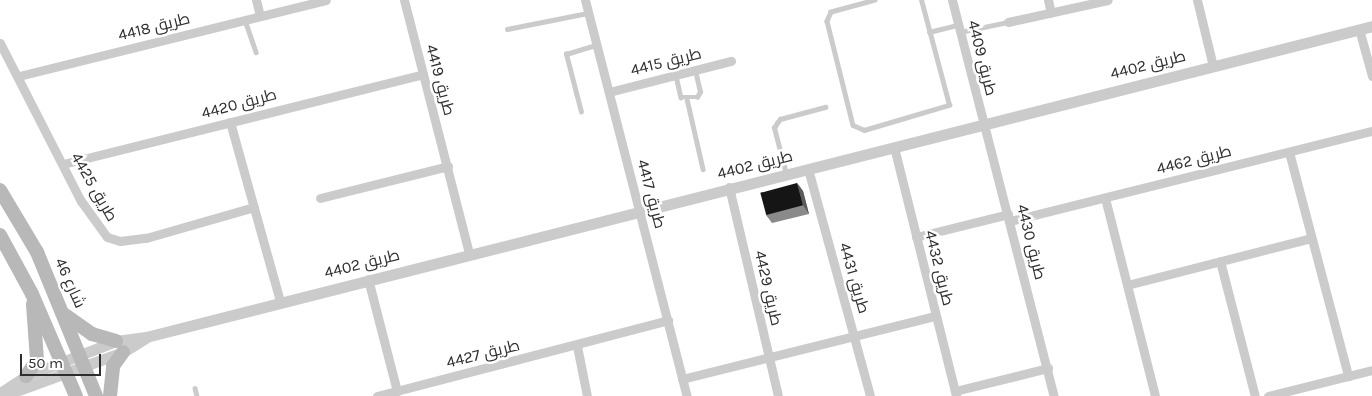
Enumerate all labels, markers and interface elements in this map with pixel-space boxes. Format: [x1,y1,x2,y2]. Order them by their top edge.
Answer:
street label: طريق 4418 [116,9,192,45]
street label: طريق 4409 [963,18,1001,98]
street label: طريق 4419 [421,42,459,118]
street label: طريق 4415 [628,44,704,80]
street label: طريق 4402 [1108,46,1188,84]
street label: طريق 4420 [199,85,279,123]
street label: طريق 4462 [1154,141,1234,179]
street label: طريق 4402 [715,146,795,184]
street label: طريق 4425 [67,149,121,225]
street label: طريق 4417 [633,157,669,231]
street label: طريق 4430 [1012,202,1050,282]
street label: طريق 4432 [920,228,958,308]
street label: طريق 4431 [835,240,873,316]
street label: طريق 4402 [322,245,402,283]
street label: طريق 4429 [750,248,786,328]
street label: شارع 46 [50,255,90,311]
street label: طريق 4427 [444,336,522,372]
scale bar [22,344,104,376]
text: 50 m [28,354,63,372]

